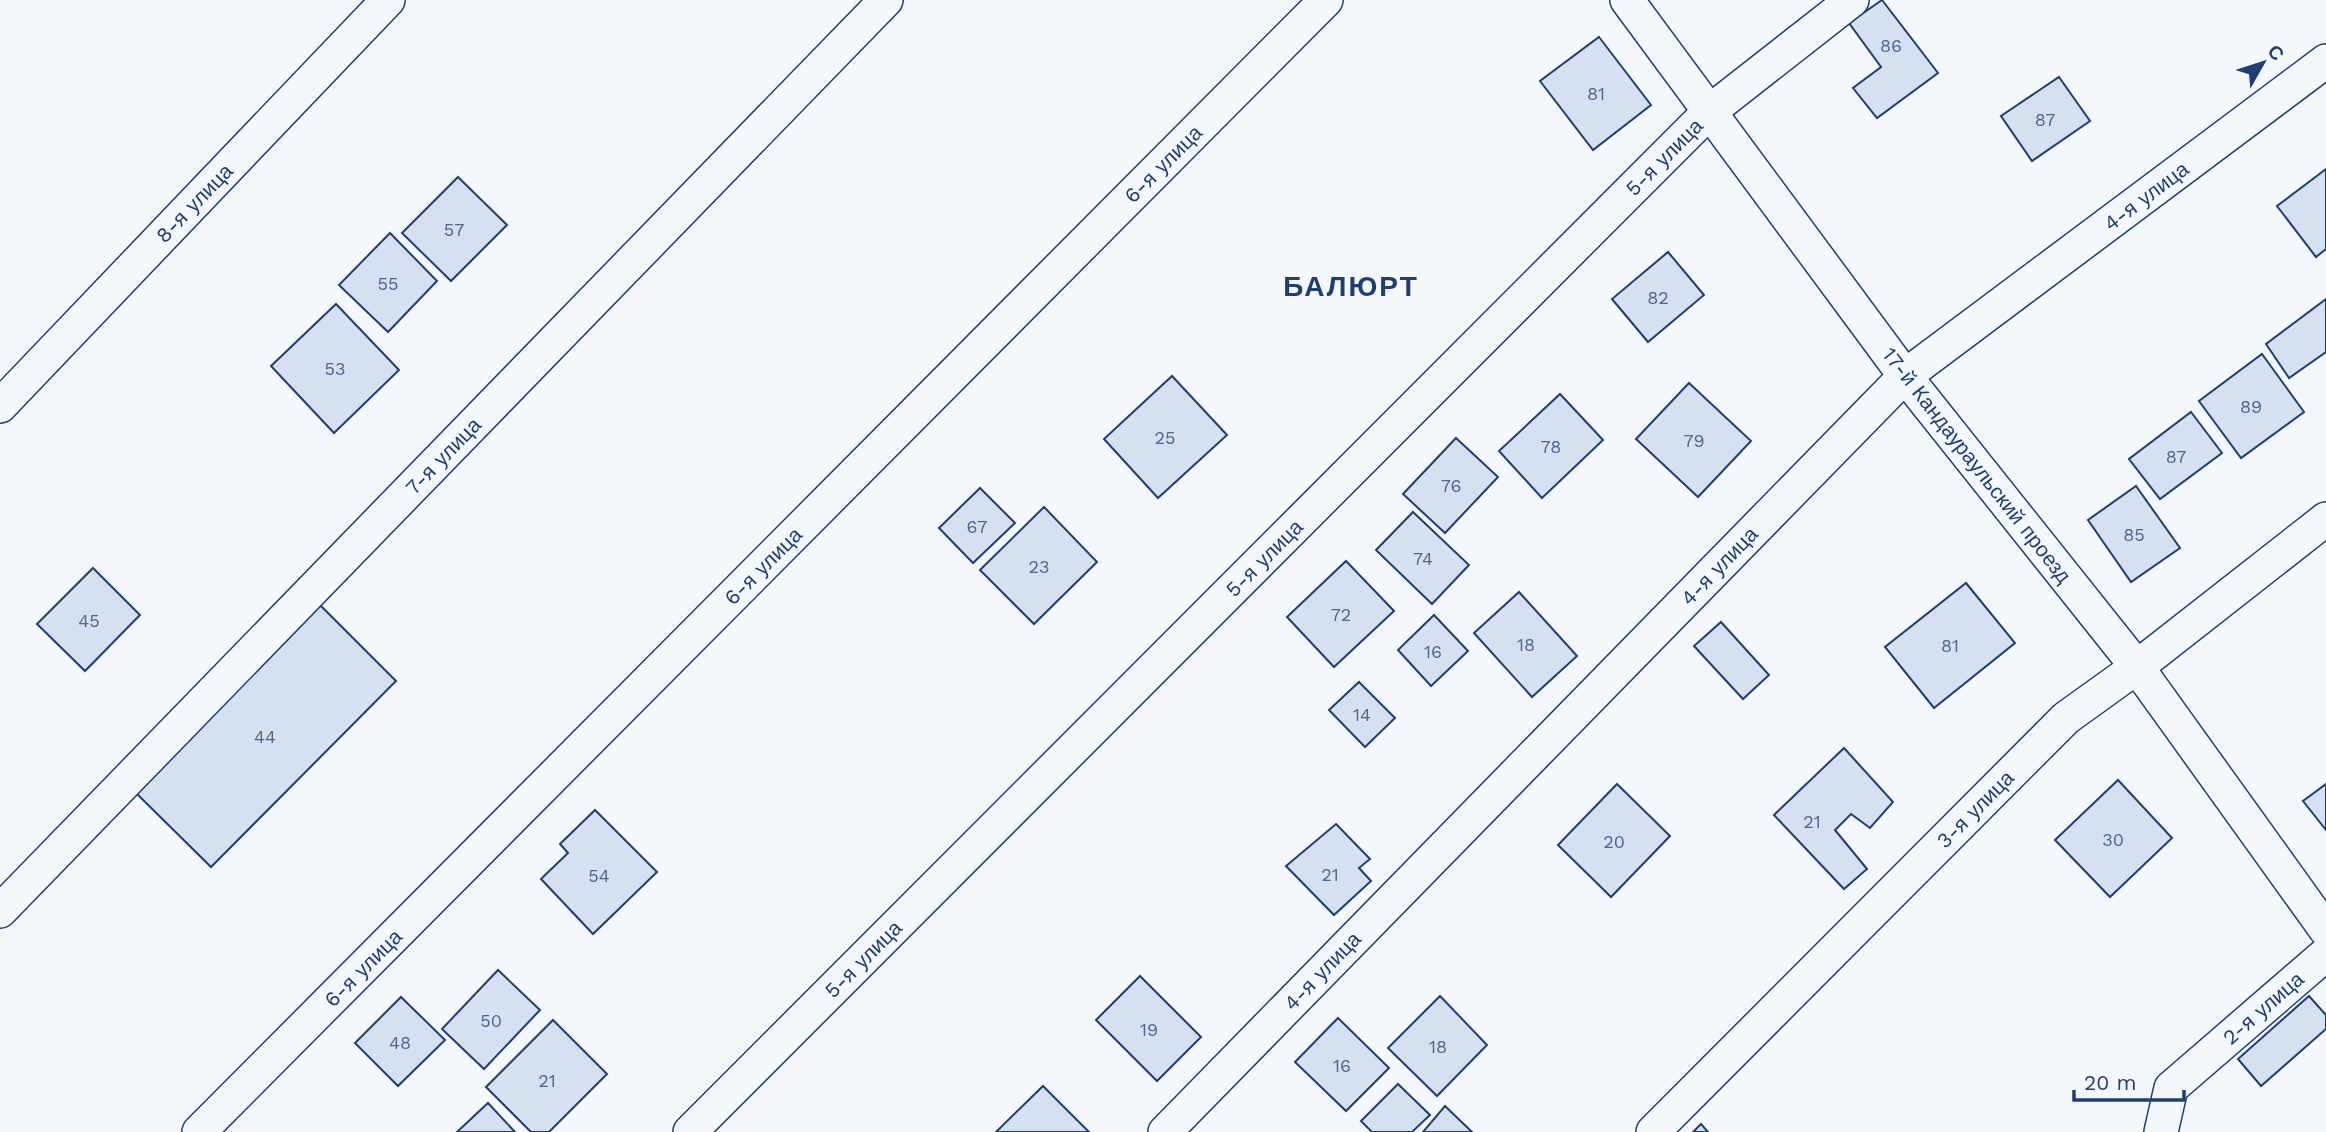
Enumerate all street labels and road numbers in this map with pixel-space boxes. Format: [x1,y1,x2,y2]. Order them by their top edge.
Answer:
street label: 5-я улица [1620,113,1708,201]
street label: 6-я улица [1119,120,1207,208]
street label: 4-я улица [2099,156,2194,236]
street label: 8-я улица [150,158,238,248]
street label: 17-й Кандаураульский проезд [1877,342,2077,588]
street label: 7-я улица [400,412,486,500]
street label: 5-я улица [1220,514,1308,602]
street label: 4-я улица [1675,521,1763,611]
street label: 6-я улица [719,522,807,610]
street label: 3-я улица [1931,765,2019,853]
street label: 5-я улица [819,915,907,1003]
street label: 6-я улица [319,924,407,1012]
street label: 4-я улица [1278,926,1366,1016]
street label: 2-я улица [2218,966,2309,1050]

